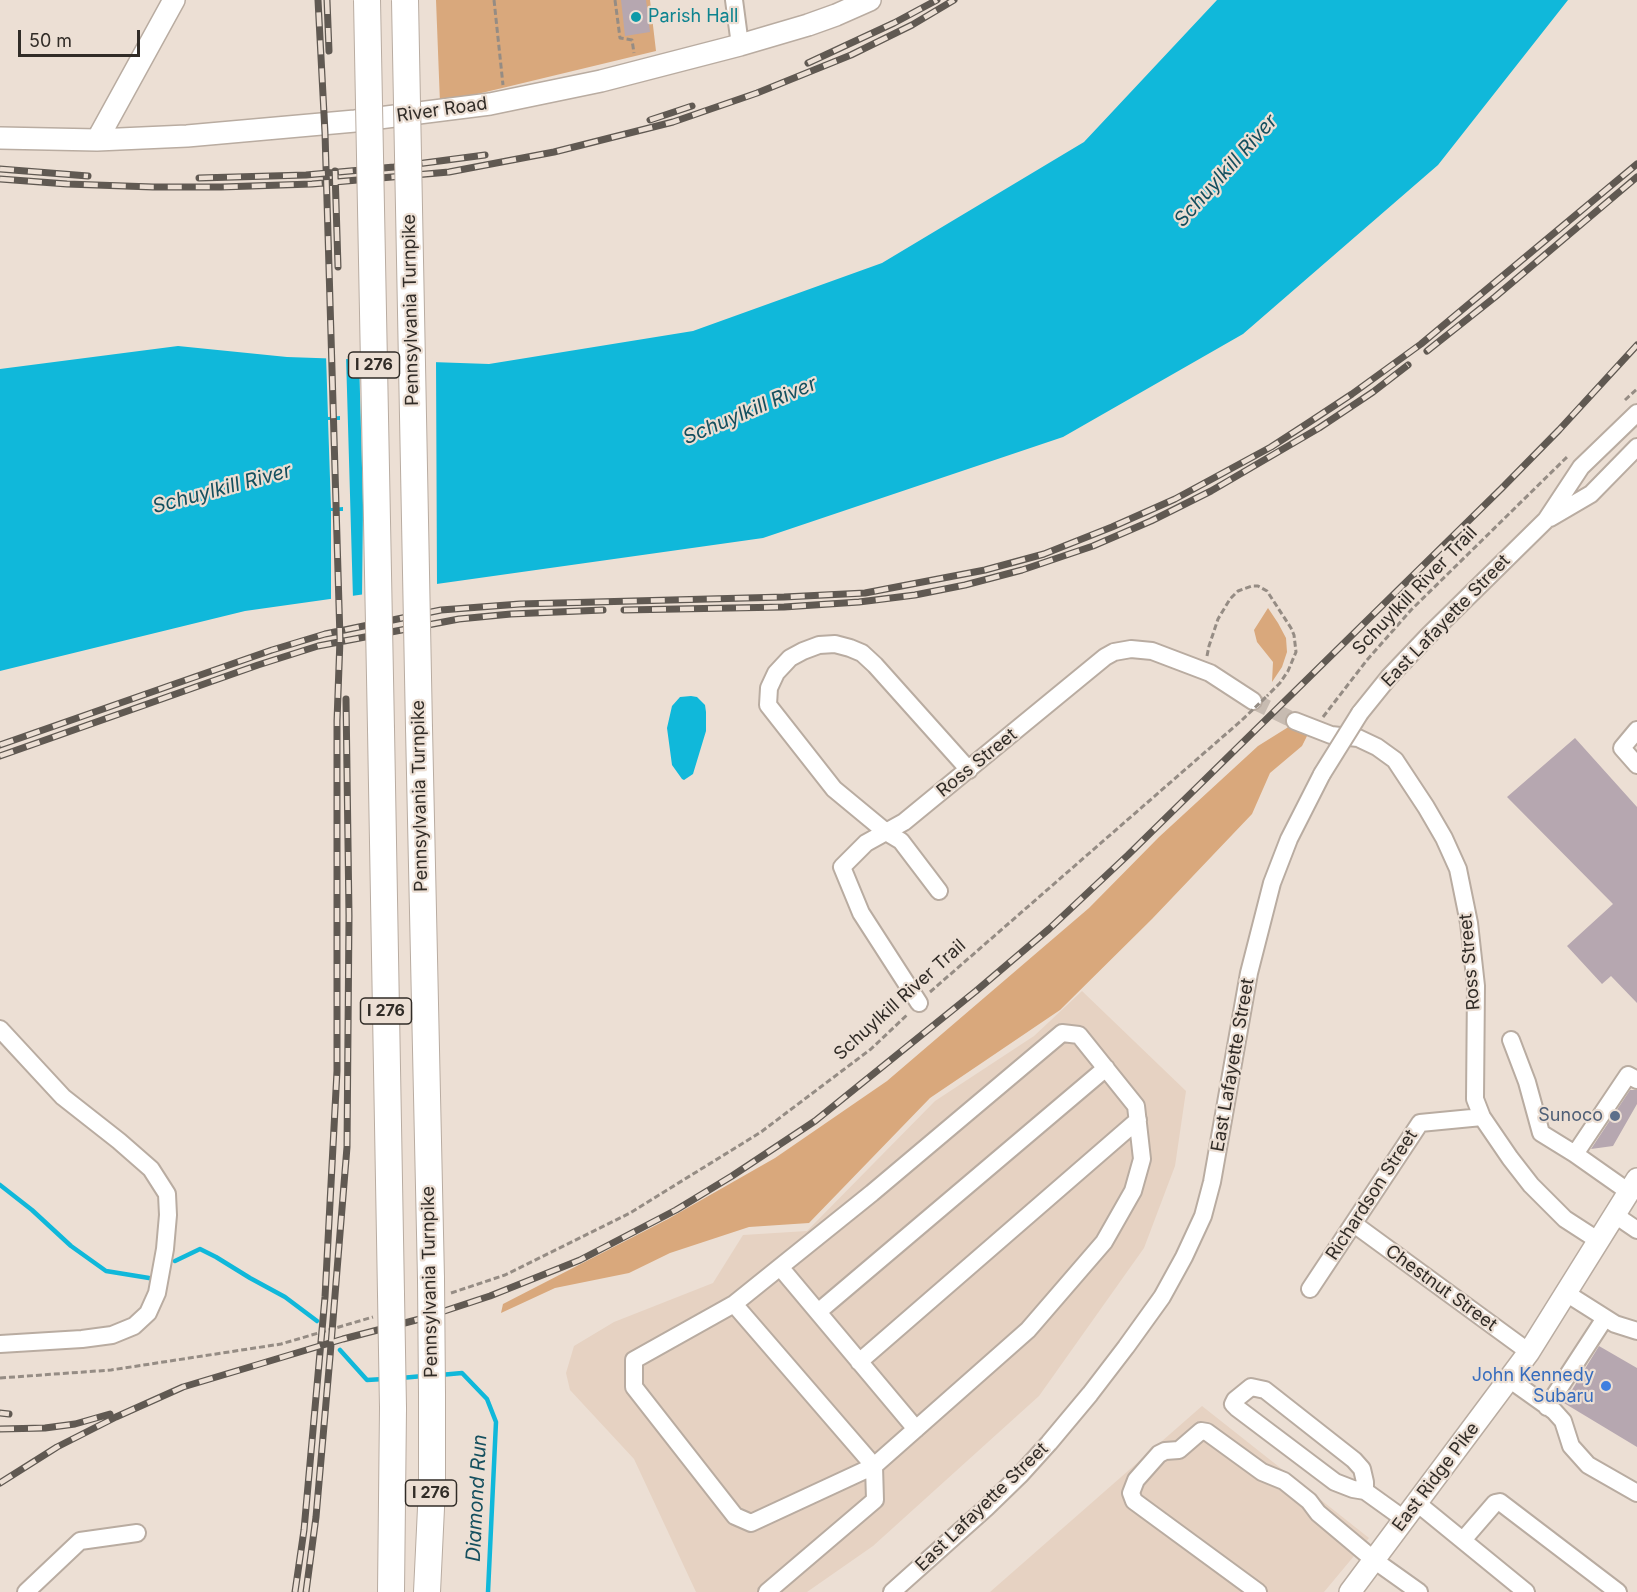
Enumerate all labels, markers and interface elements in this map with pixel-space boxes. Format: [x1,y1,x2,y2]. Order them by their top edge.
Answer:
place label: Parish Hall [648,6,738,28]
marker: Parish Hall [629,10,643,24]
scale bar [21,18,142,56]
text: 50 m [29,30,72,51]
street label: River Road [395,93,489,127]
water label: Schuylkill River [1169,110,1283,232]
street label: Pennsylvania Turnpike [399,214,423,406]
road number: I 276 [348,352,400,378]
water label: Schuylkill River [680,372,820,450]
water label: Schuylkill River [150,459,294,519]
street label: Schuylkill River Trail [1348,522,1482,660]
street label: East Lafayette Street [1377,550,1515,692]
street label: Pennsylvania Turnpike [408,700,432,892]
street label: Ross Street [933,724,1021,802]
street label: Ross Street [1455,913,1485,1011]
street label: Schuylkill River Trail [830,935,970,1065]
street label: East Lafayette Street [1207,977,1259,1153]
road number: I 276 [360,998,412,1024]
place label: Sunoco [1538,1105,1603,1127]
marker: Sunoco [1608,1109,1622,1123]
street label: Richardson Street [1322,1126,1422,1264]
street label: Pennsylvania Turnpike [418,1186,442,1378]
street label: Chestnut Street [1381,1240,1501,1336]
place label: John Kennedy Subaru [1472,1365,1594,1408]
marker: John Kennedy Subaru [1599,1379,1613,1393]
street label: East Ridge Pike [1388,1418,1484,1536]
water label: Diamond Run [462,1434,492,1562]
street label: East Lafayette Street [911,1438,1053,1576]
road number: I 276 [406,1480,456,1506]

